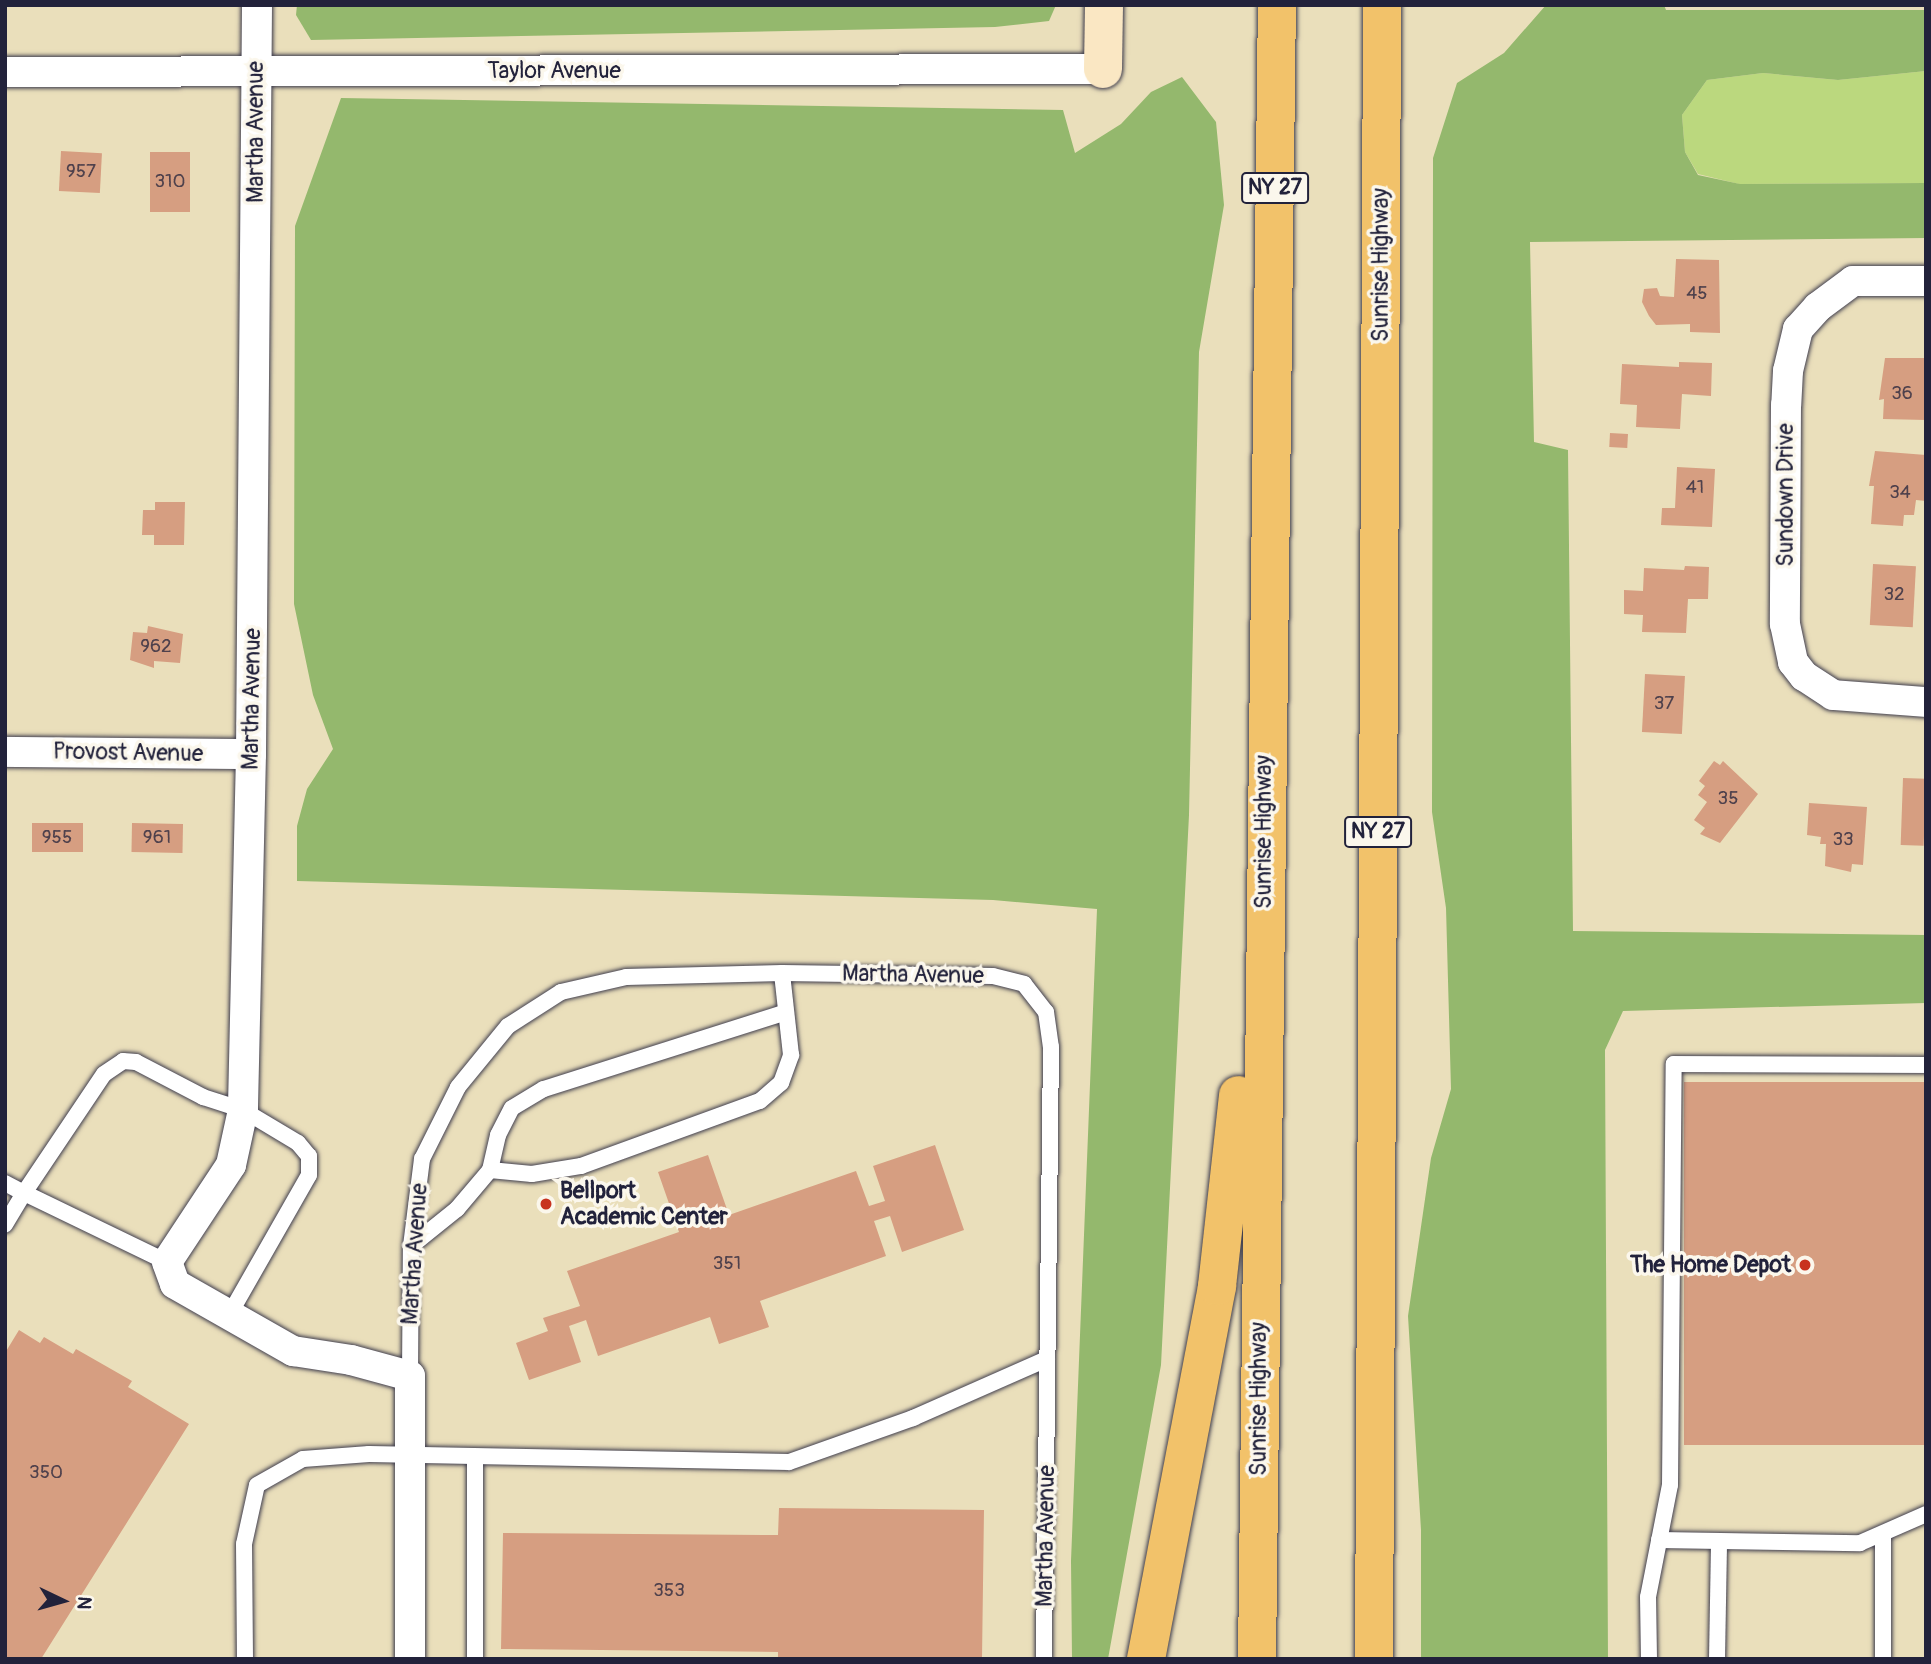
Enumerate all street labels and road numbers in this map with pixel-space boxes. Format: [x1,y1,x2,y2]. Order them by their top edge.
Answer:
street label: Taylor Avenue [487,57,621,85]
street label: Martha Avenue [242,61,270,203]
road number: NY 27 [1240,170,1310,206]
street label: Sunrise Highway [1367,188,1395,342]
street label: Sundown Drive [1772,423,1800,567]
street label: Martha Avenue [237,628,267,770]
street label: Provost Avenue [53,738,203,768]
street label: Sunrise Highway [1250,755,1278,909]
road number: NY 27 [1343,814,1413,850]
street label: Martha Avenue [842,960,984,990]
street label: Martha Avenue [396,1182,434,1326]
street label: Sunrise Highway [1245,1322,1273,1476]
street label: Martha Avenue [1031,1465,1061,1607]

